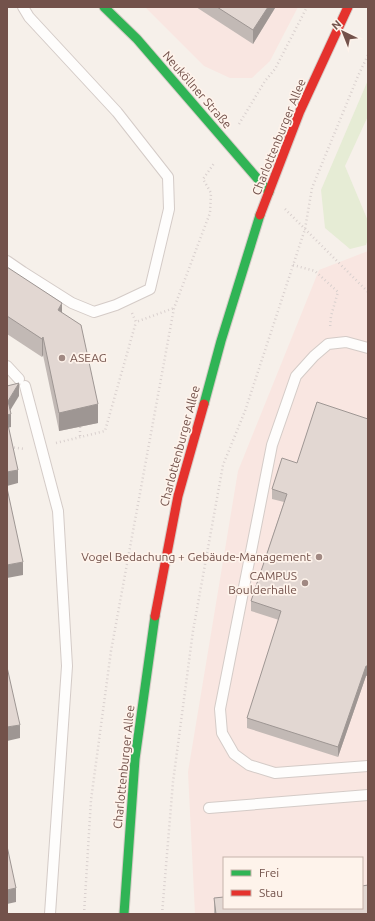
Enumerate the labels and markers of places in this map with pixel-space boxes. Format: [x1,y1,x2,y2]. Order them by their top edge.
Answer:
place label: ASEAG [70,351,107,364]
marker: ASEAG [57,353,67,363]
place label: Vogel Bedachung + Gebäude-Management [81,550,311,563]
marker: Vogel Bedachung + Gebäude-Management [314,552,324,562]
place label: CAMPUS Boulderhalle [228,569,297,596]
marker: CAMPUS Boulderhalle [300,578,310,588]

